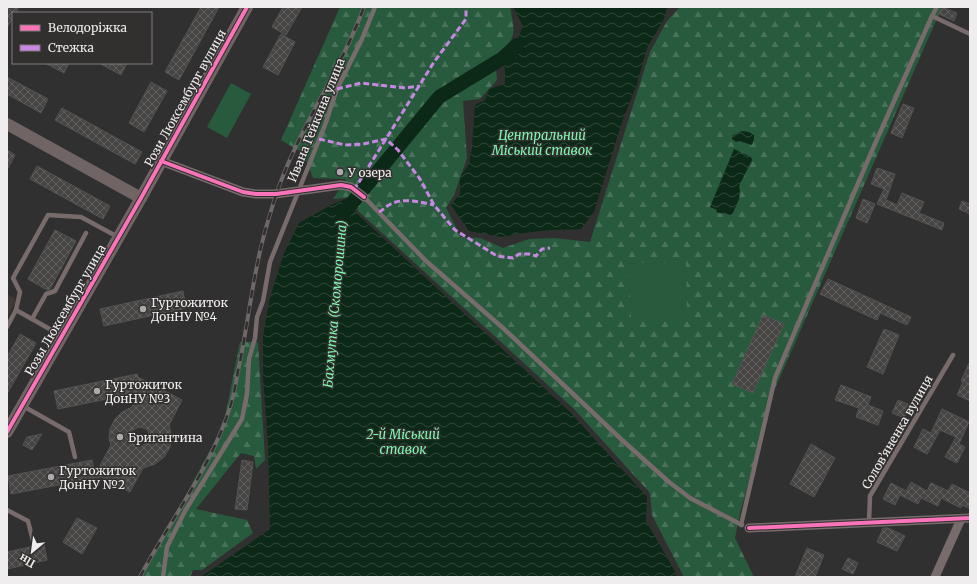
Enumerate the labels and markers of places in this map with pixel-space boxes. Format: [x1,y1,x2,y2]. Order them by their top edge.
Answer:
place label: У озера [347,165,392,180]
marker: У озера [335,167,345,177]
place label: Гуртожиток ДонНУ №4 [151,295,228,324]
marker: Гуртожиток ДонНУ №4 [138,304,148,314]
place label: Гуртожиток ДонНУ №3 [105,377,182,406]
marker: Гуртожиток ДонНУ №3 [92,386,102,396]
place label: Бригантина [128,430,203,445]
marker: Бригантина [115,432,125,442]
place label: Гуртожиток ДонНУ №2 [59,463,136,492]
marker: Гуртожиток ДонНУ №2 [46,472,56,482]

